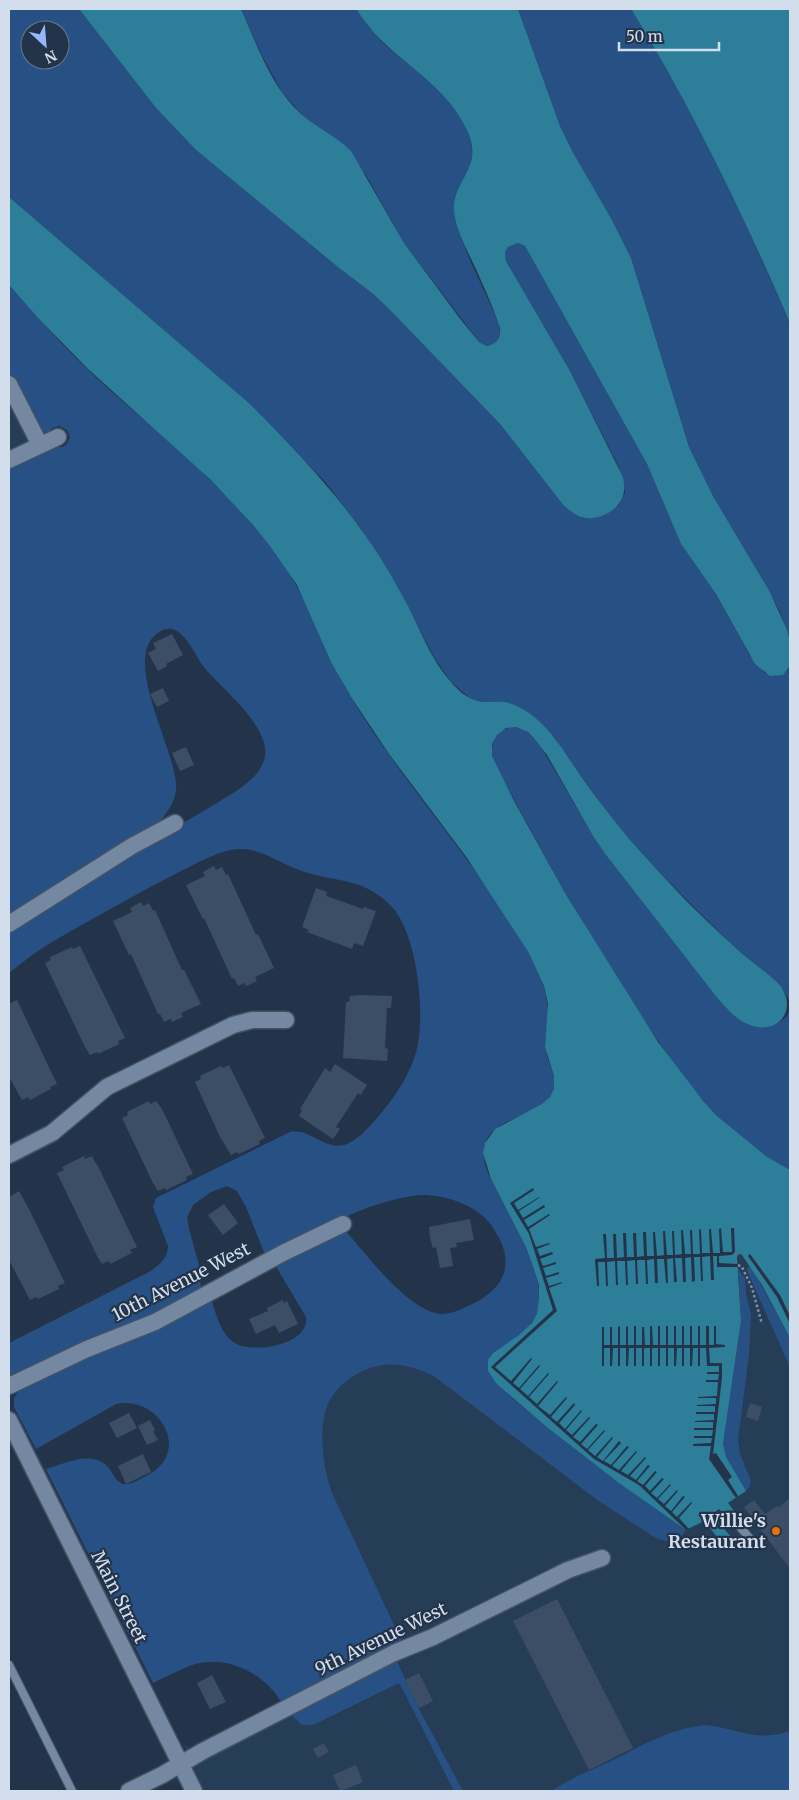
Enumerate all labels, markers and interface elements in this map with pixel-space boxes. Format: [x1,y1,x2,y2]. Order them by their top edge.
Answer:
north arrow [20,20,70,70]
scale bar [619,20,719,52]
text: 50 m [626,27,663,46]
text: N [42,46,60,67]
street label: 10th Avenue West [108,1237,254,1326]
place label: Willie's Restaurant [668,1509,767,1553]
marker: Willie's Restaurant [770,1525,782,1537]
street label: Main Street [86,1547,153,1647]
street label: 9th Avenue West [311,1597,451,1680]

